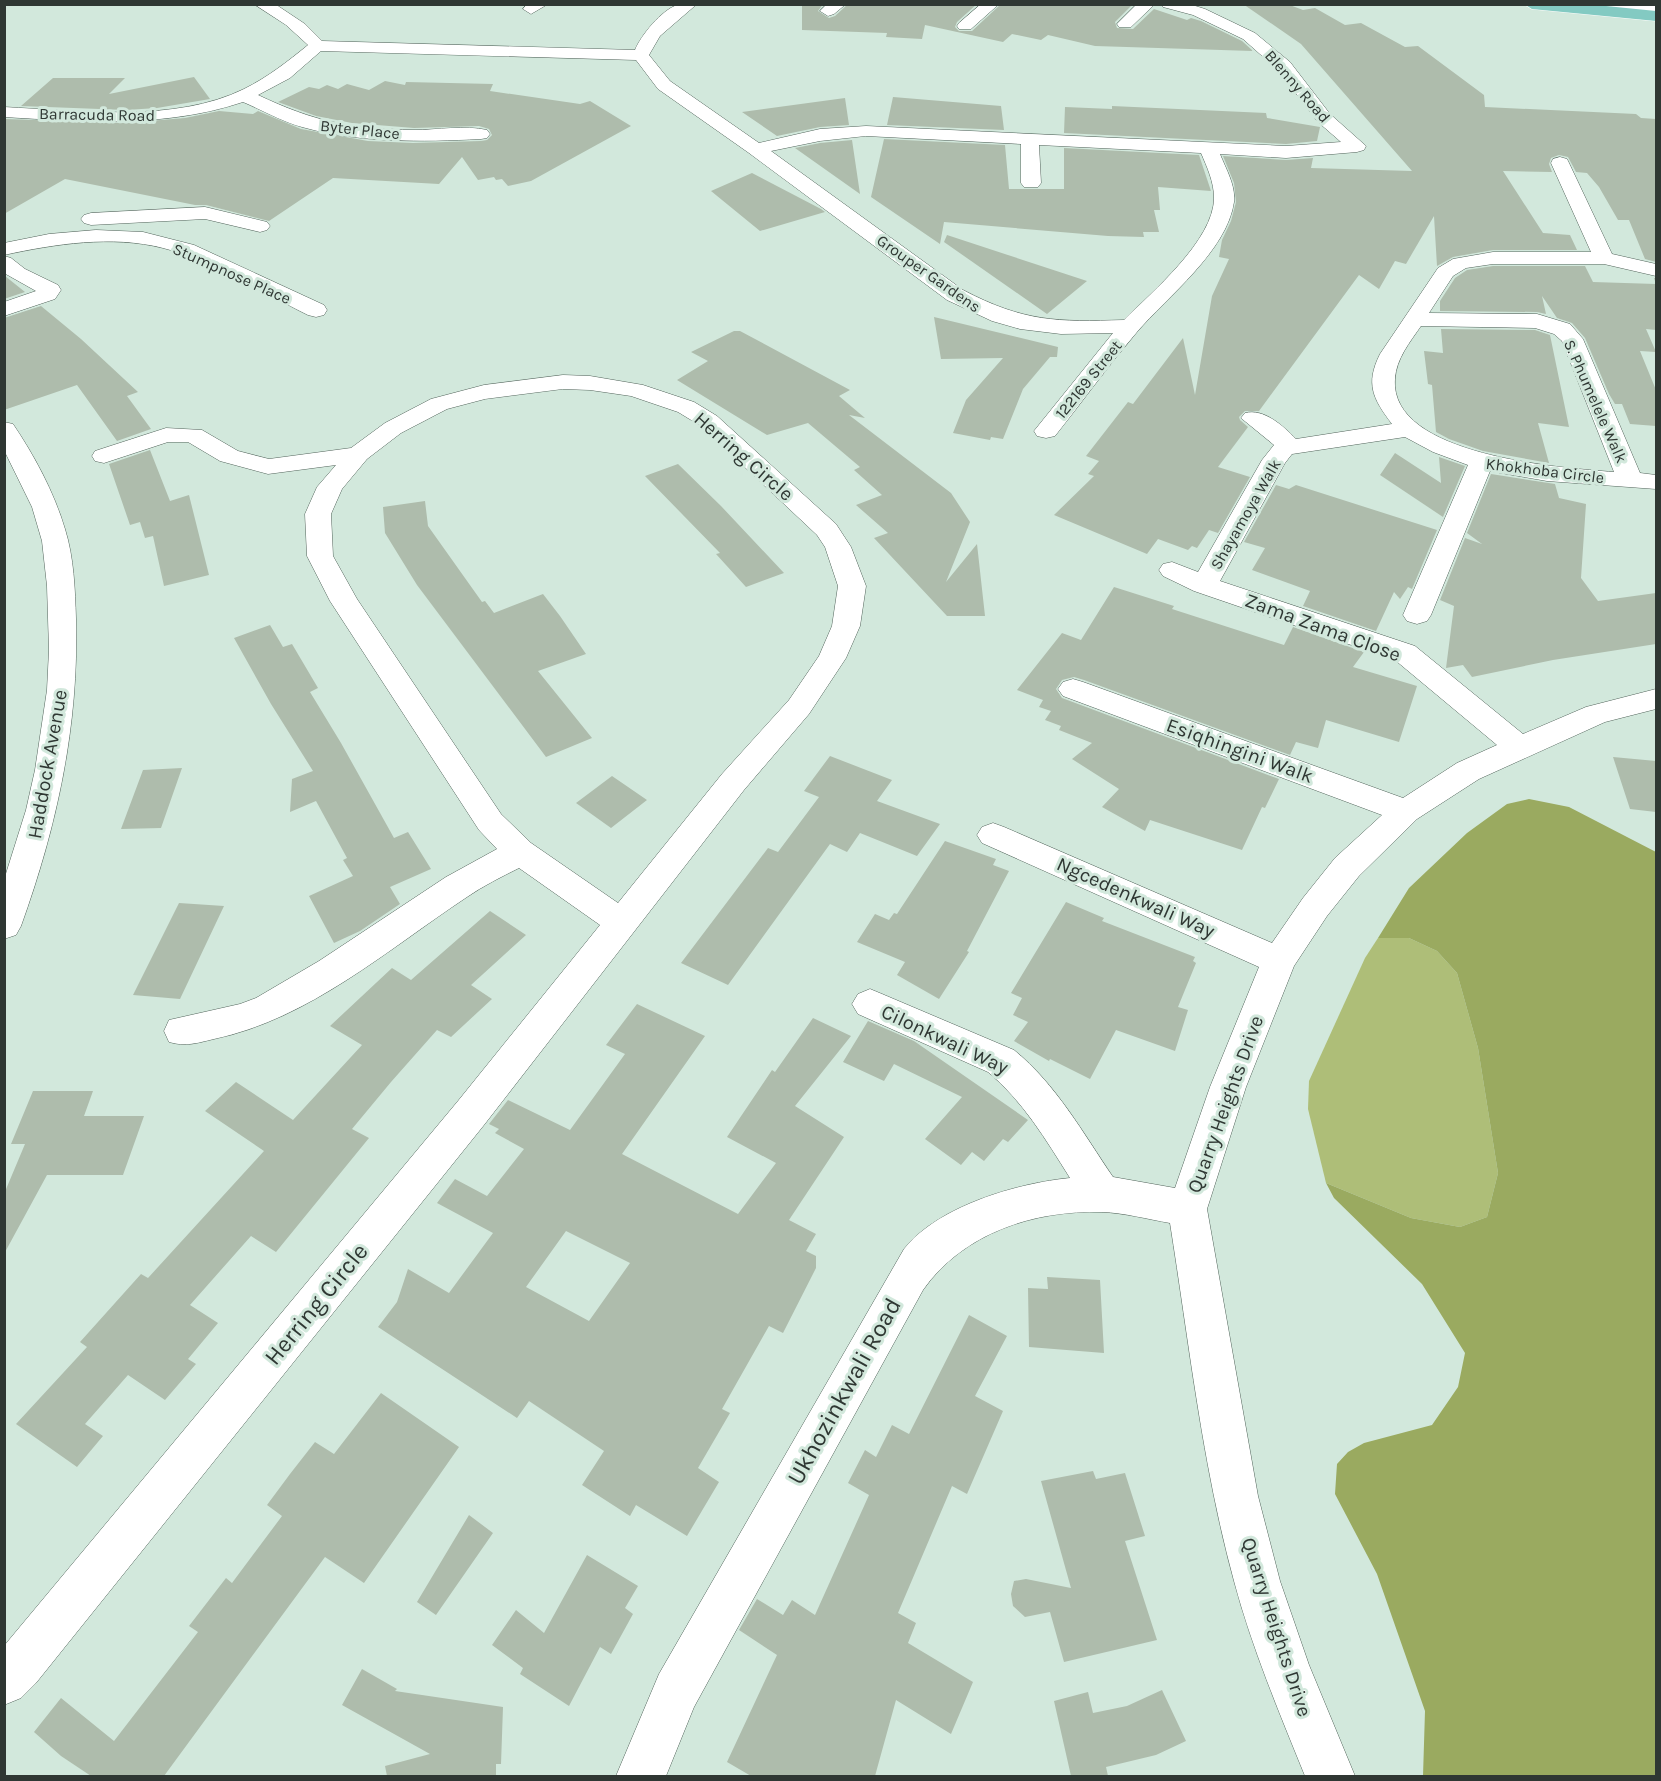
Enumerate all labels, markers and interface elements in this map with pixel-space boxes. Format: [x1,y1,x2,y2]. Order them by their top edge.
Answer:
street label: Blenny Road [1261,46,1334,127]
street label: Barracuda Road [39,104,155,125]
street label: Byter Place [319,116,401,143]
street label: Grouper Gardens [873,231,984,316]
street label: Stumpnose Place [170,239,294,308]
street label: 122169 Street [1051,336,1126,422]
street label: S. Phumelele Walk [1560,337,1631,466]
street label: Herring Circle [689,407,798,506]
street label: Khokhoba Circle [1485,454,1605,487]
street label: Shayamoya Walk [1206,456,1285,573]
street label: Zama Zama Close [1242,589,1404,666]
street label: Haddock Avenue [23,688,72,841]
street label: Esiqhingini Walk [1163,713,1316,788]
street label: Ngcedenkwali Way [1053,852,1218,943]
street label: Cilonkwali Way [878,1000,1012,1079]
street label: Quarry Heights Drive [1183,1012,1268,1196]
street label: Herring Circle [258,1237,374,1371]
street label: Ukhozinkwali Road [781,1293,907,1489]
street label: Quarry Heights Drive [1237,1535,1316,1720]

